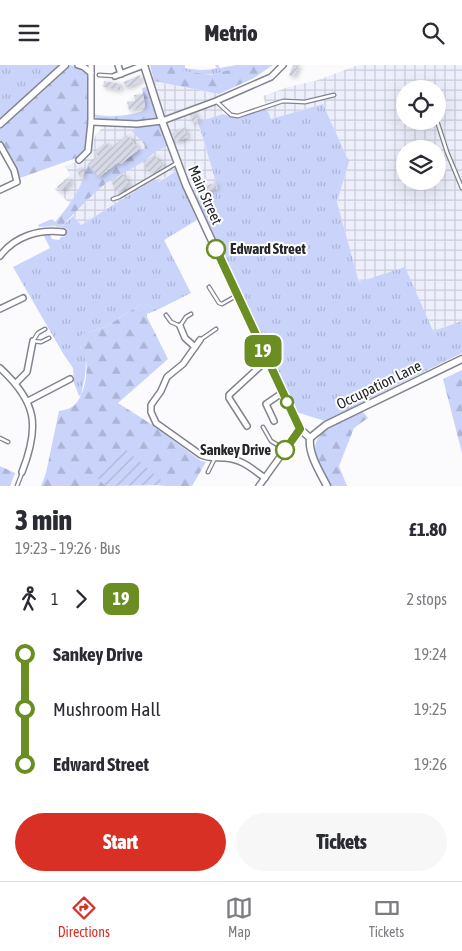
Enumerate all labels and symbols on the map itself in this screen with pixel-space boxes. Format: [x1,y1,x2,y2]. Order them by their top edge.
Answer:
street label: Main Street [185,163,226,227]
marker: Edward Street [206,239,226,259]
place label: Edward Street [230,240,306,257]
line badge: 19 [240,335,286,367]
street label: Occupation Lane [334,357,424,412]
unlabelled marker [280,395,294,409]
marker: Sankey Drive [275,440,295,460]
place label: Sankey Drive [200,441,271,458]

